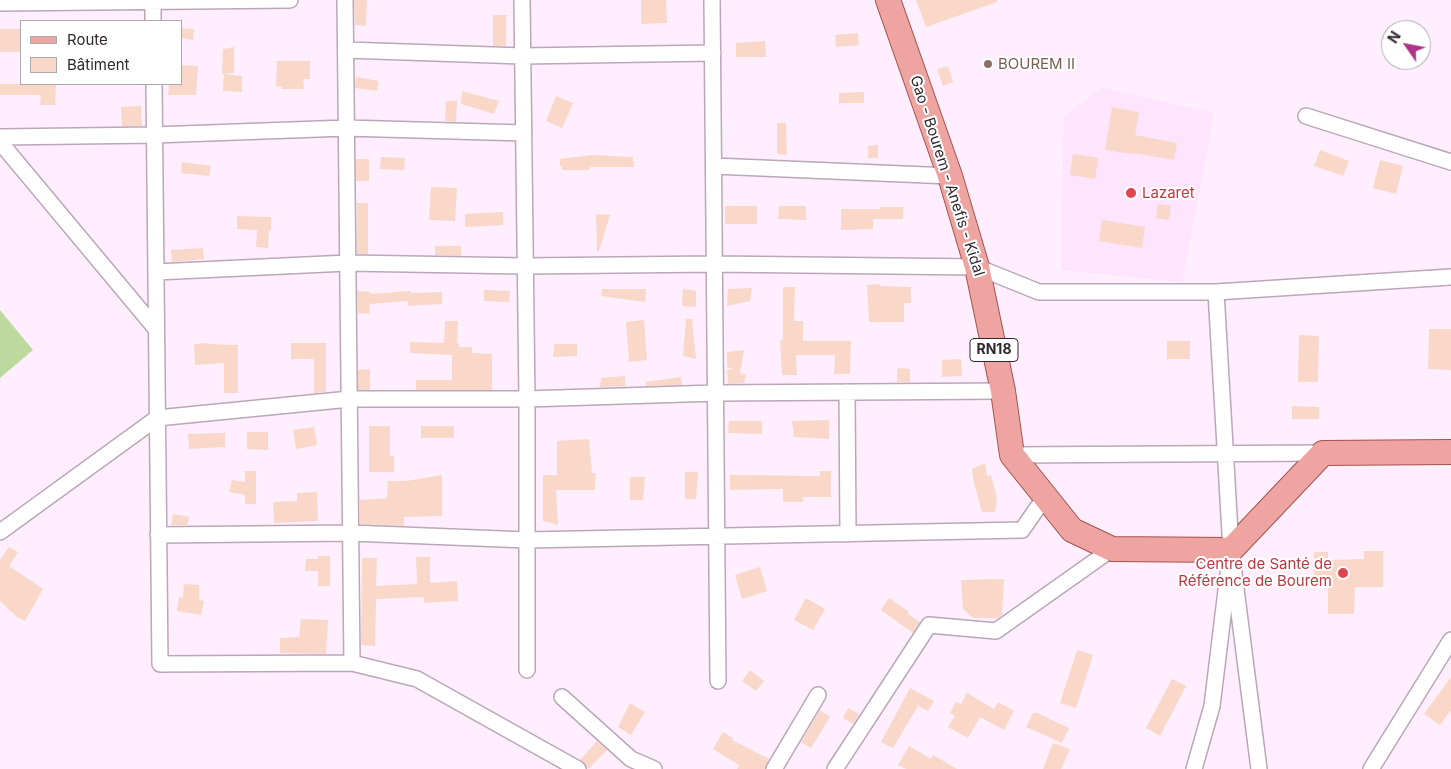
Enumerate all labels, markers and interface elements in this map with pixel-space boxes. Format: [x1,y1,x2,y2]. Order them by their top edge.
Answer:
legend [20,20,182,85]
north arrow [1381,20,1431,70]
text: N [1384,28,1404,46]
text: Route [67,30,108,49]
text: Bâtiment [67,55,129,74]
place label: BOUREM II [998,55,1075,73]
marker: BOUREM II [982,58,994,70]
street label: Gao - Bourem - Anefis - Kidal [906,73,988,279]
place label: Lazaret [1142,184,1195,202]
marker: Lazaret [1124,186,1138,200]
road number: RN18 [970,338,1018,362]
place label: Centre de Santé de Référence de Bourem [1178,555,1332,590]
marker: Centre de Santé de Référence de Bourem [1336,566,1350,580]

